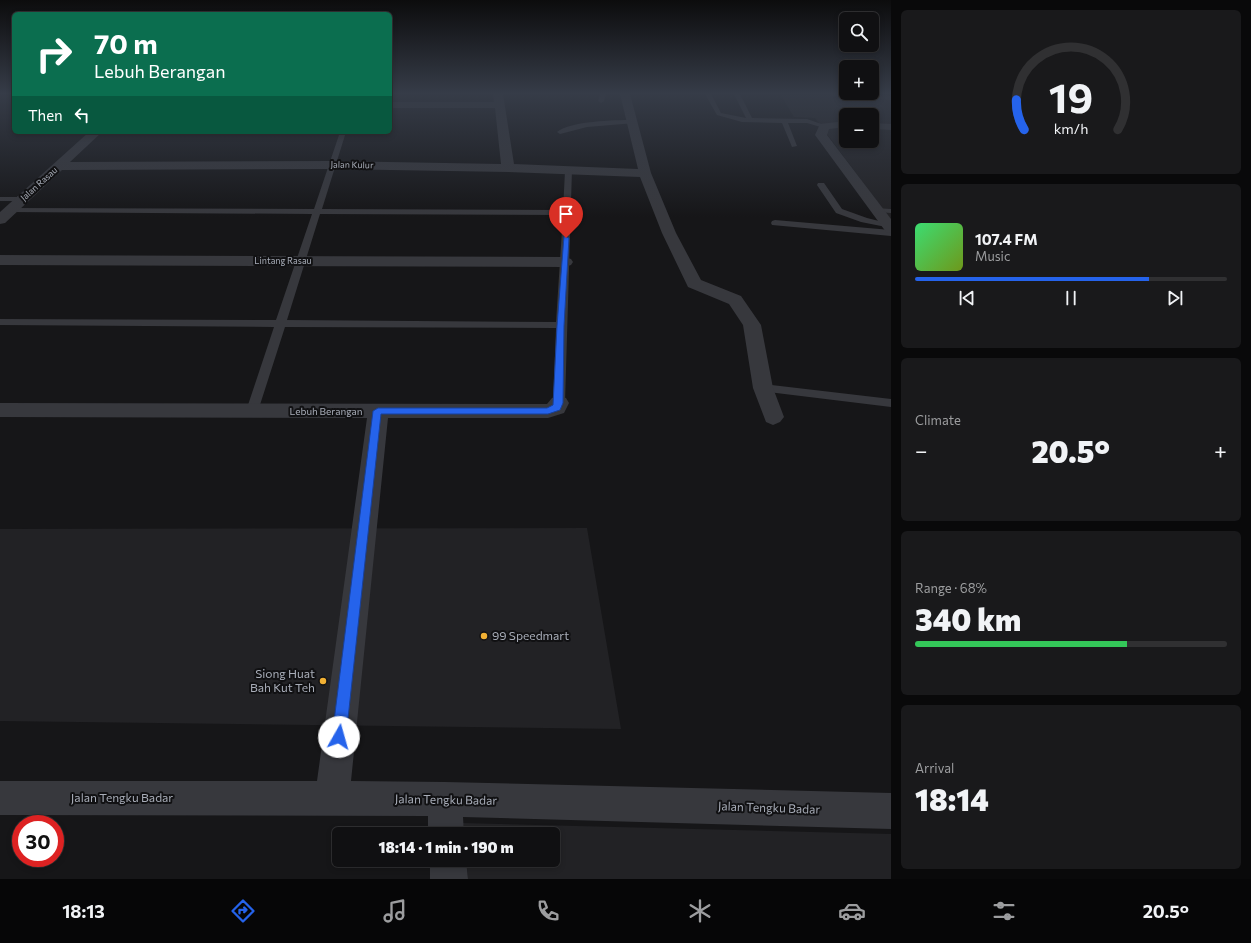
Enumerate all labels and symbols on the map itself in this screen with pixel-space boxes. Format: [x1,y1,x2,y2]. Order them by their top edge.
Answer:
street label: Jalan Kulur [330,159,374,170]
street label: Jalan Rasau [18,164,59,203]
pin [549,197,583,238]
street label: Lintang Rasau [254,255,312,266]
street label: Lebuh Berangan [289,405,363,417]
place label: 99 Speedmart [492,628,569,642]
marker: 99 Speedmart [479,631,489,641]
place label: Siong Huat Bah Kut Teh [250,666,315,694]
marker: Siong Huat Bah Kut Teh [318,676,328,686]
position arrow [318,716,360,758]
street label: Jalan Tengku Badar [71,790,173,805]
street label: Jalan Tengku Badar [395,791,497,808]
street label: Jalan Tengku Badar [718,798,821,817]
speed limit sign: 30 [12,815,64,867]

